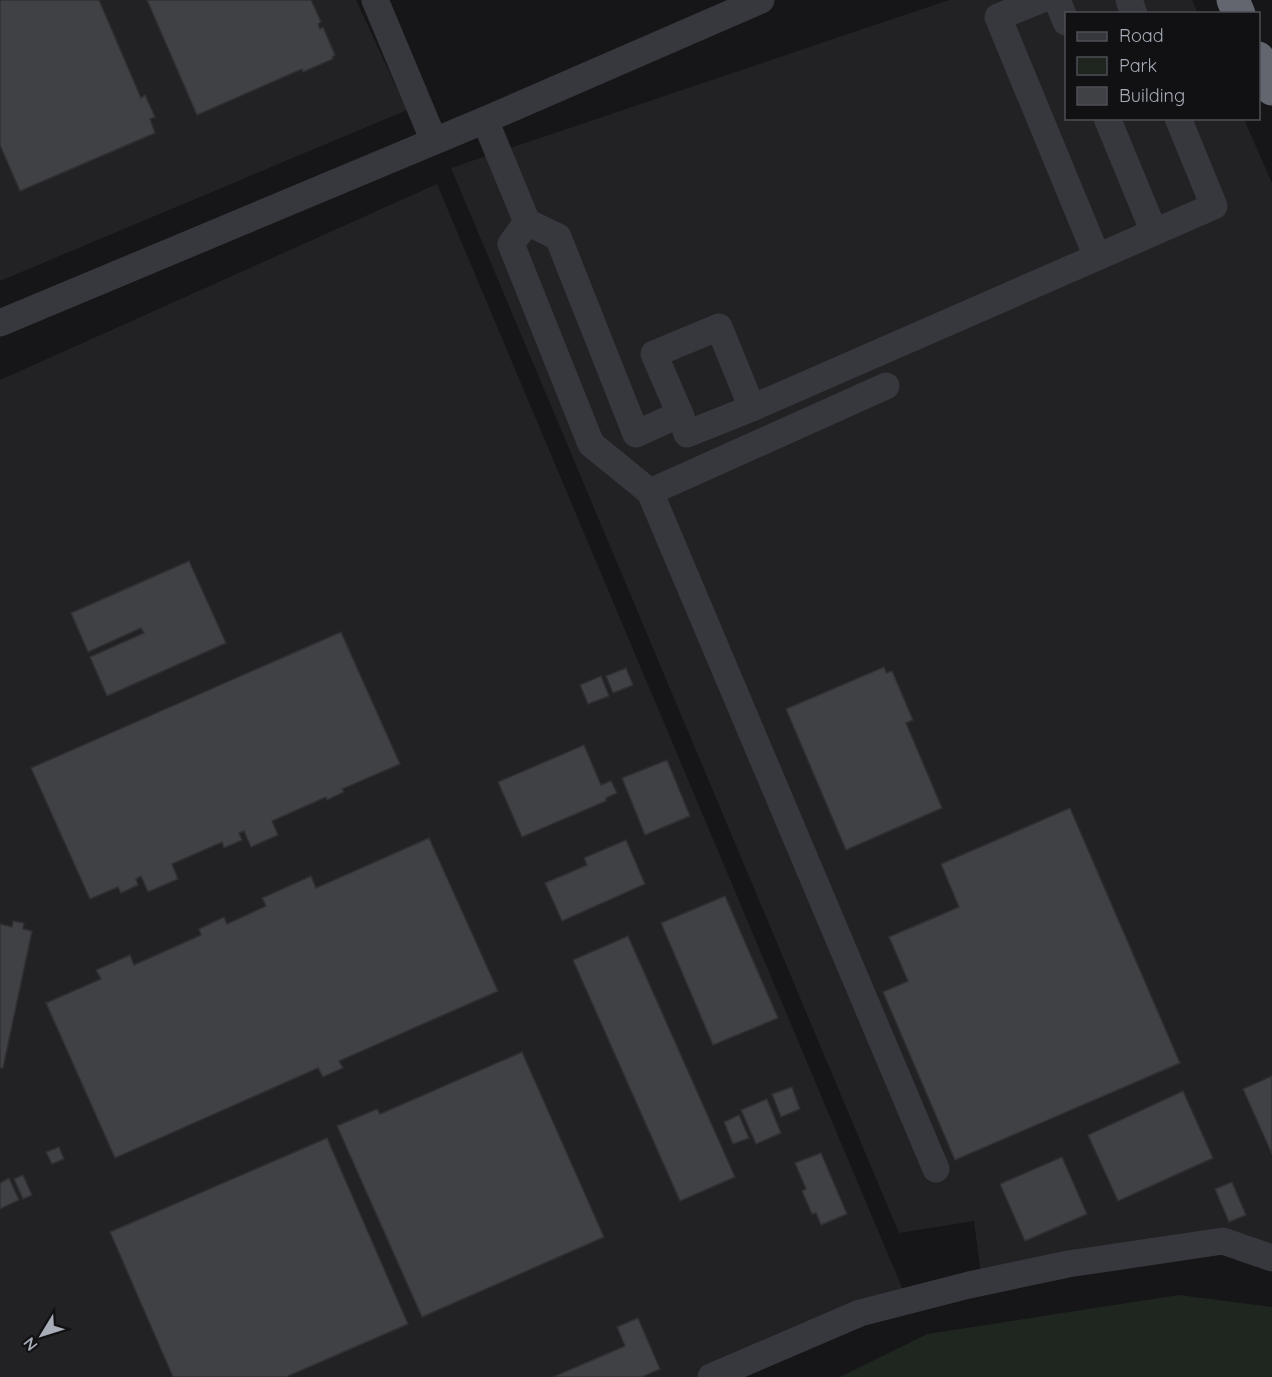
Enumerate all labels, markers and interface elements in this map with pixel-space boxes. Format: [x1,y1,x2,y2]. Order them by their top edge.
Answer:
legend [1065,12,1260,120]
text: Road [1119,24,1164,47]
text: Park [1119,54,1157,77]
text: Building [1119,84,1185,107]
north arrow [12,1305,72,1365]
text: N [19,1333,42,1355]

